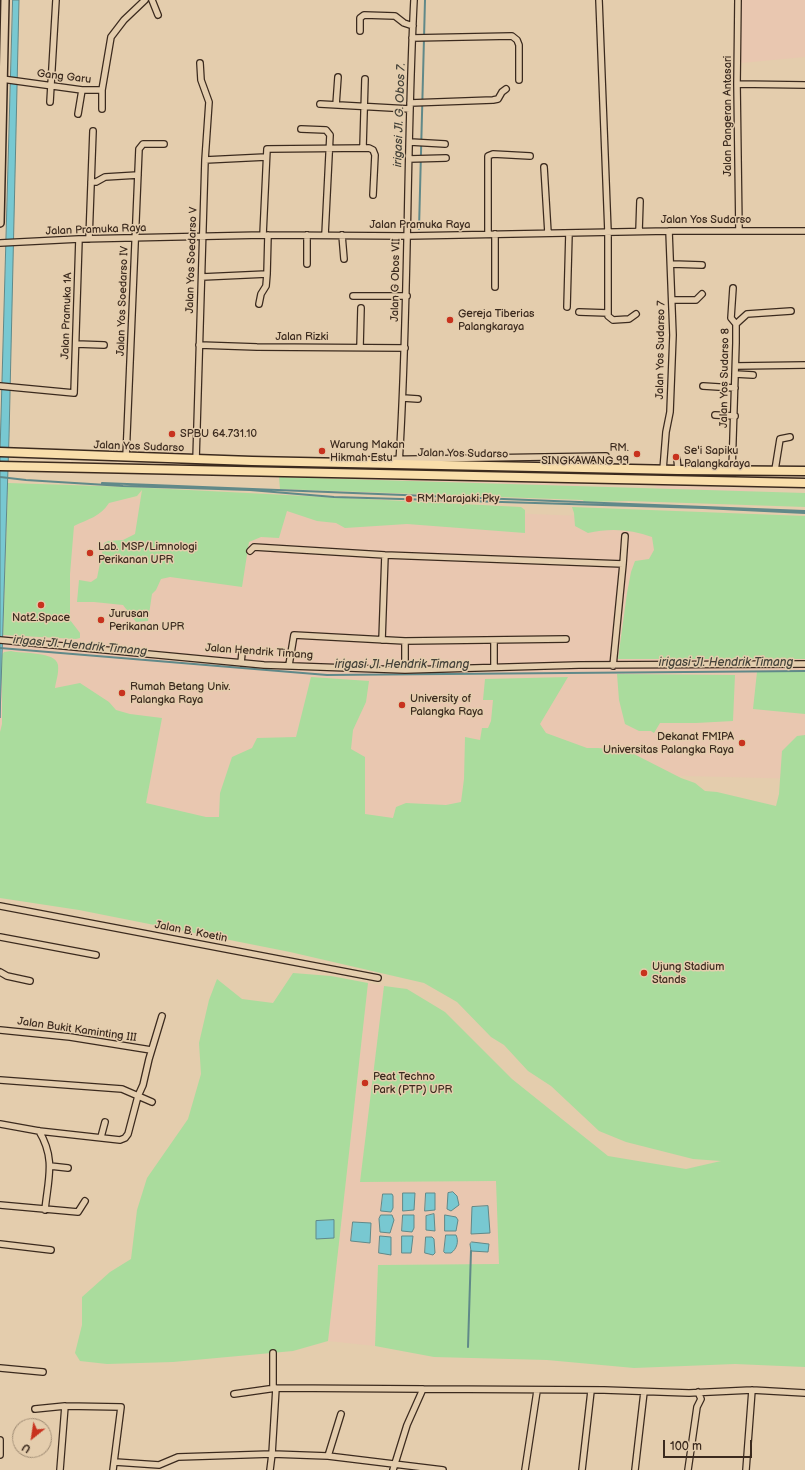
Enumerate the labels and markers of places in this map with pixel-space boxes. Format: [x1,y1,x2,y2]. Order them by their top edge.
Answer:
place label: Gereja Tiberias Palangkaraya [458,307,535,333]
marker: Gereja Tiberias Palangkaraya [445,315,455,325]
place label: SPBU 64.731.10 [180,427,257,441]
marker: SPBU 64.731.10 [167,429,177,439]
place label: Warung Makan Hikmah Estu [330,438,405,464]
place label: RM. SINGKAWANG 99 [541,441,629,467]
place label: Se'i Sapiku Palangkaraya [684,444,750,470]
marker: Warung Makan Hikmah Estu [317,446,327,456]
marker: RM. SINGKAWANG 99 [632,449,642,459]
marker: Se'i Sapiku Palangkaraya [671,452,681,462]
place label: RM.Marajaki Pky [417,492,499,506]
marker: RM.Marajaki Pky [404,494,414,504]
place label: Lab. MSP/Limnologi Perikanan UPR [98,540,197,566]
marker: Lab. MSP/Limnologi Perikanan UPR [85,548,95,558]
marker: Nat2.Space [36,600,46,610]
place label: Jurusan Perikanan UPR [109,607,184,633]
place label: Nat2.Space [12,611,70,625]
marker: Jurusan Perikanan UPR [96,615,106,625]
place label: Rumah Betang Univ. Palangka Raya [130,680,230,706]
marker: Rumah Betang Univ. Palangka Raya [117,688,127,698]
place label: University of Palangka Raya [410,692,483,718]
marker: University of Palangka Raya [397,700,407,710]
place label: Dekanat FMIPA Universitas Palangka Raya [603,730,734,756]
marker: Dekanat FMIPA Universitas Palangka Raya [737,738,747,748]
place label: Ujung Stadium Stands [652,960,724,986]
marker: Ujung Stadium Stands [639,968,649,978]
place label: Peat Techno Park (PTP) UPR [373,1070,452,1096]
marker: Peat Techno Park (PTP) UPR [360,1078,370,1088]

